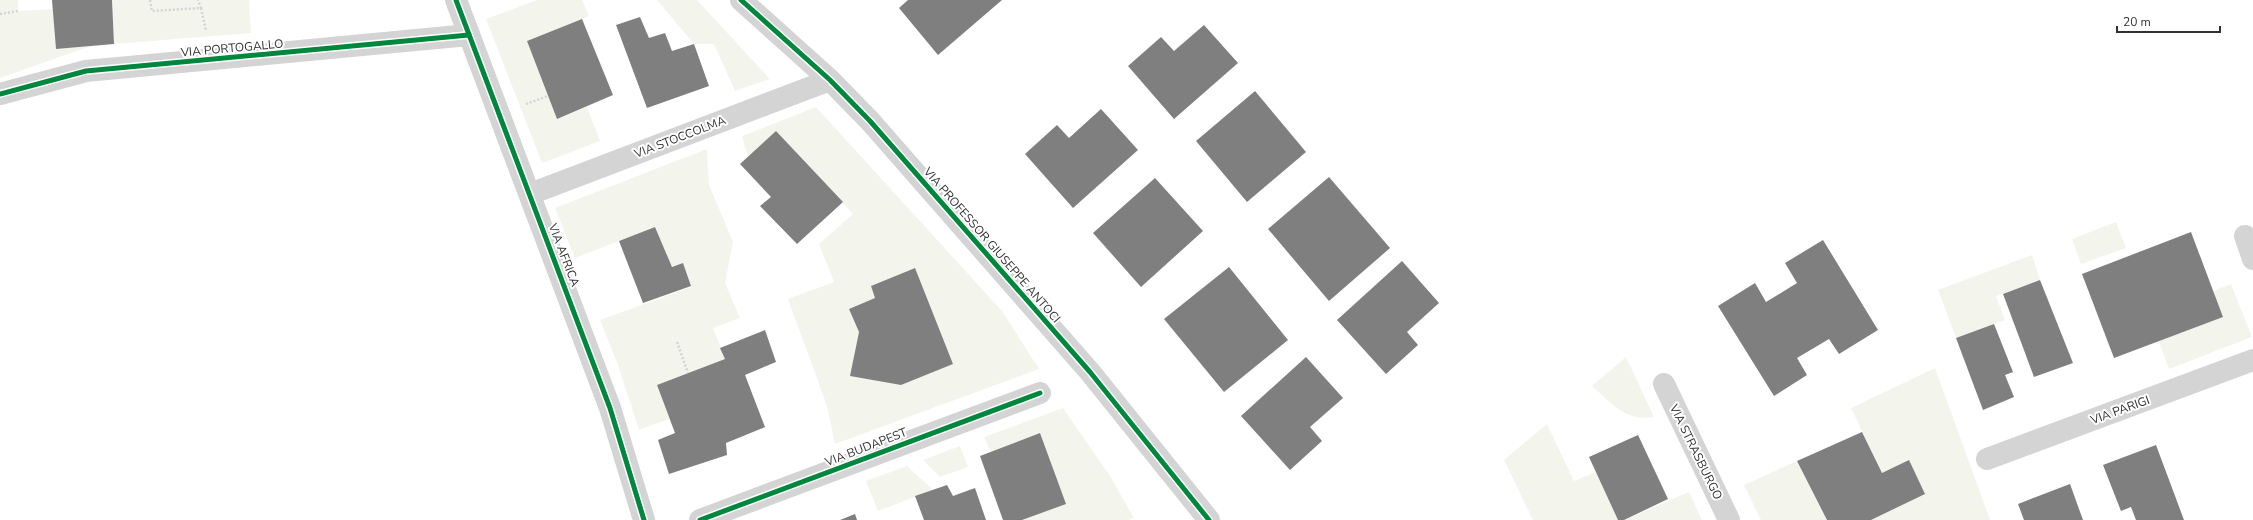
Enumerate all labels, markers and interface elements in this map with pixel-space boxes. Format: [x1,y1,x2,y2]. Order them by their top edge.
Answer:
scale bar [2117,8,2220,34]
text: 20 m [2123,14,2151,30]
street label: VIA PORTOGALLO [179,36,284,61]
street label: VIA STOCCOLMA [631,112,728,162]
street label: VIA PROFESSOR GIUSEPPE ANTOCI [919,163,1064,326]
street label: VIA AFRICA [544,220,583,289]
street label: VIA PARIGI [2087,392,2152,428]
street label: VIA STRASBURGO [1666,401,1726,502]
street label: VIA BUDAPEST [822,424,910,470]

